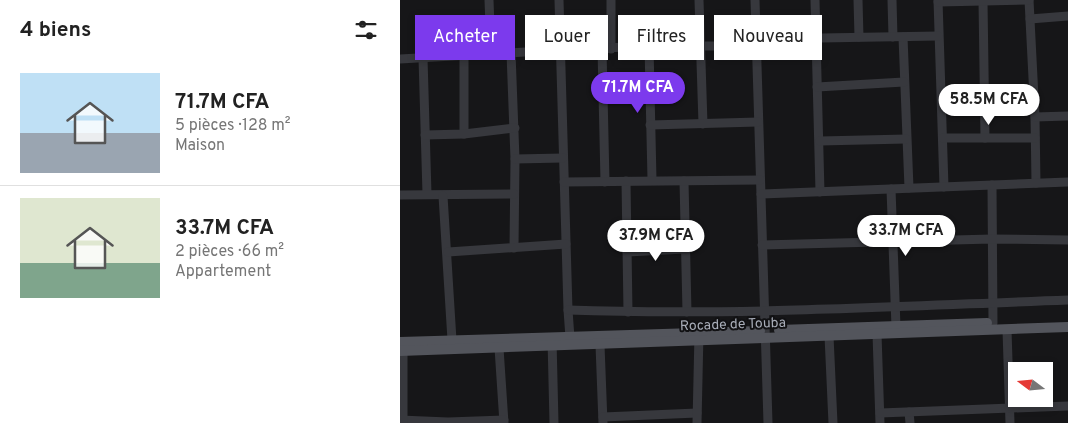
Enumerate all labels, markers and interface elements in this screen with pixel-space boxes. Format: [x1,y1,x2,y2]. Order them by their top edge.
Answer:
chip: Acheter [415,15,515,60]
chip: Louer [525,15,608,60]
chip: Filtres [618,15,704,60]
chip: Nouveau [714,15,822,60]
icon: filters [352,16,380,44]
text: 4 biens [20,17,91,44]
pin: 71.7M CFA [581,72,695,114]
text: 71.7M CFA [602,78,674,98]
pin: 58.5M CFA [932,84,1046,126]
text: 71.7M CFA [175,89,270,116]
text: 58.5M CFA [950,90,1028,110]
icon: home [60,93,120,153]
text: 5 pièces · 128 m² [175,116,291,136]
text: Maison [175,136,225,156]
pin: 33.7M CFA [849,214,963,257]
text: 33.7M CFA [175,215,274,242]
icon: home [60,218,120,278]
pin: 37.9M CFA [599,220,713,262]
text: 33.7M CFA [868,221,944,241]
text: 37.9M CFA [618,226,694,246]
text: 2 pièces · 66 m² [175,242,284,262]
text: Appartement [175,262,271,282]
street label: Rocade de Touba [680,315,786,335]
north arrow [1008,362,1052,408]
map controls [1008,362,1053,407]

